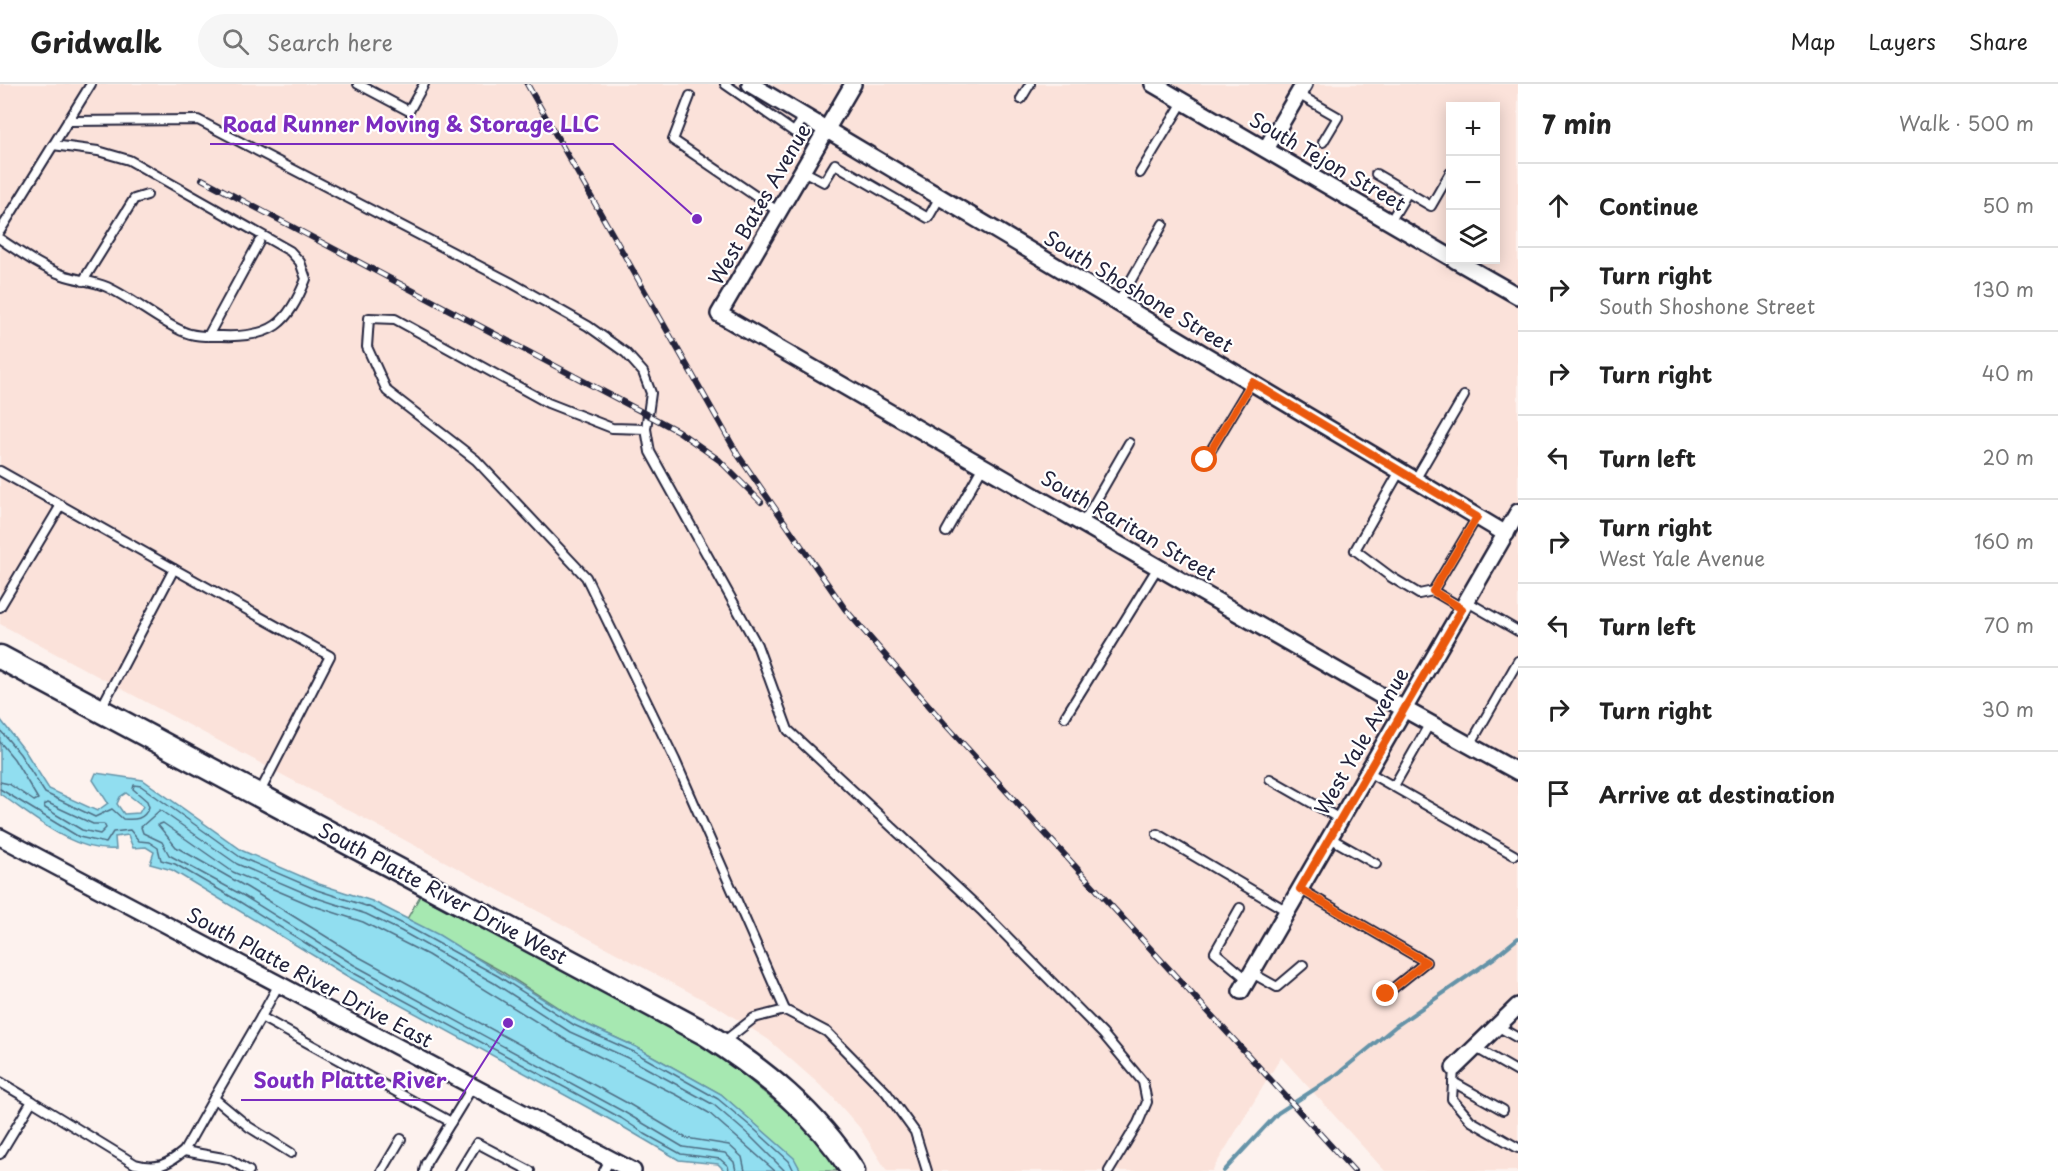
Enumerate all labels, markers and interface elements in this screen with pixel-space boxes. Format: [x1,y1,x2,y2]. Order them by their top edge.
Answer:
search box [198,14,618,68]
text: Gridwalk [30,20,162,63]
icon: search [219,25,252,58]
text: Search here [267,25,393,58]
text: Map [1791,25,1835,57]
text: Layers [1868,25,1936,57]
text: Share [1969,25,2028,57]
map controls [1446,102,1500,264]
button: + [1446,102,1500,156]
street label: South Tejon Street [1244,104,1412,218]
text: 7 min [1542,104,1612,143]
callout: Road Runner Moving & Storage LLC [210,105,613,144]
text: Road Runner Moving & Storage LLC [223,107,599,139]
text: Walk · 500 m [1899,108,2034,138]
street label: West Bates Avenue [700,117,818,291]
button: − [1446,156,1500,210]
icon: ahead [1542,189,1575,222]
text: Continue [1599,189,1698,222]
text: 50 m [1982,190,2034,220]
button: layers [1446,210,1500,264]
street label: South Shoshone Street [1039,222,1239,360]
text: Turn right [1599,258,1712,291]
icon: right [1542,273,1575,306]
text: 130 m [1974,274,2034,304]
text: South Shoshone Street [1599,291,1815,321]
icon: right [1542,357,1575,390]
text: Turn right [1599,357,1712,390]
text: 40 m [1982,358,2034,388]
icon: left [1542,441,1575,474]
text: Turn left [1599,441,1696,474]
text: 20 m [1982,442,2034,472]
route start [1191,446,1217,472]
street label: South Raritan Street [1036,462,1222,588]
text: Turn right [1599,510,1712,543]
icon: right [1542,525,1575,558]
text: 160 m [1974,526,2034,556]
text: West Yale Avenue [1599,543,1765,573]
icon: left [1542,609,1575,642]
text: Turn left [1599,609,1696,642]
text: 70 m [1984,610,2034,640]
street label: West Yale Avenue [1306,661,1416,820]
icon: right [1542,693,1575,726]
text: Turn right [1599,693,1712,726]
text: 30 m [1981,694,2034,724]
icon: arrive [1542,777,1575,810]
text: Arrive at destination [1599,777,1835,810]
street label: South Platte River Drive West [313,814,573,972]
street label: South Platte River Drive East [182,899,438,1055]
route end [1372,980,1398,1006]
callout: South Platte River [241,1061,459,1100]
text: South Platte River [253,1063,447,1095]

